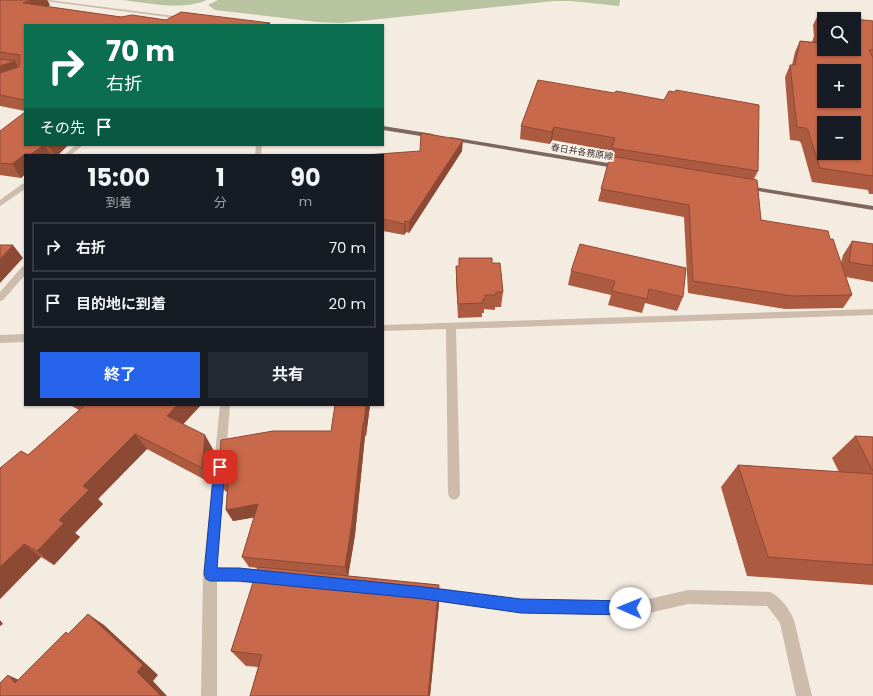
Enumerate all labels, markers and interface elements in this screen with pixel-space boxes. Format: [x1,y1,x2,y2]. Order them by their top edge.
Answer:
map controls [817,12,861,160]
button: search [817,12,861,56]
text: 70 m [106,32,175,71]
icon: right [40,40,92,92]
button: + [817,64,861,108]
text: 右折 [106,71,142,96]
icon: arrive [93,116,115,138]
button: − [817,116,861,160]
text: その先 [40,117,85,138]
street label: 春日井各務原線 [550,141,615,163]
text: 15:00 [87,161,150,194]
text: 1 [216,161,225,194]
text: 90 [290,161,321,194]
text: m [299,192,312,211]
text: 到着 [106,193,132,212]
text: 分 [214,193,227,212]
icon: right [42,236,64,258]
text: 右折 [76,237,106,258]
text: 70 m [329,237,366,258]
icon: arrive [42,292,64,314]
text: 目的地に到着 [76,293,166,314]
text: 20 m [328,293,366,314]
button: 終了 [40,352,200,398]
button: 共有 [208,352,368,398]
pin [203,450,237,484]
icon: arrive [209,456,231,478]
position arrow [609,587,651,629]

